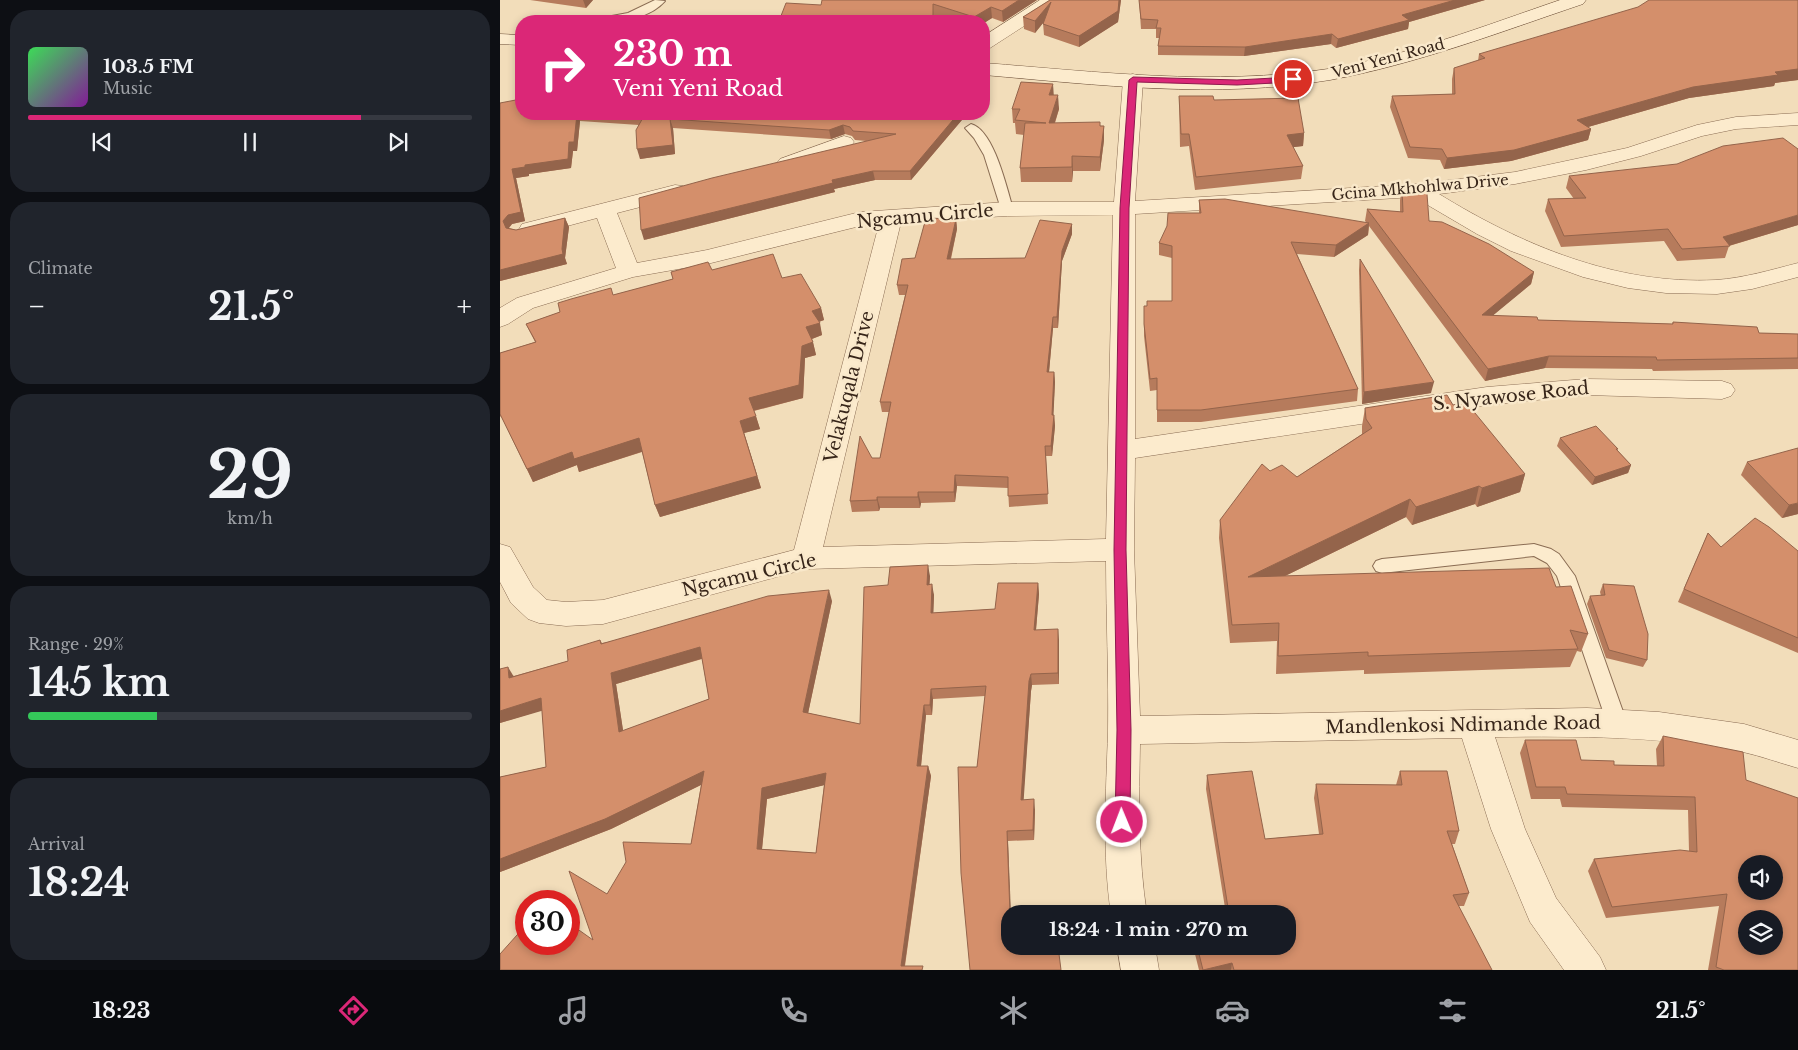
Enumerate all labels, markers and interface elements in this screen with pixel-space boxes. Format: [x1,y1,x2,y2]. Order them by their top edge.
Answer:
text: 230 m [613,32,733,75]
street label: Veni Yeni Road [1329,34,1447,82]
icon: right [530,35,595,100]
text: 103.5 FM [103,55,194,78]
pin [1272,58,1314,100]
icon: arrive [1279,65,1307,93]
text: Veni Yeni Road [613,75,783,102]
text: Music [103,78,152,98]
icon: previous [88,128,116,156]
icon: pause [236,128,264,156]
icon: next [384,128,412,156]
street label: Gcina Mkhohlwa Drive [1331,170,1509,204]
street label: Ngcamu Circle [856,199,994,233]
text: Climate [28,258,93,278]
text: 21.5° [208,283,294,330]
text: − [28,289,46,324]
text: + [457,289,472,324]
street label: Velakuqala Drive [819,309,879,466]
street label: S. Nyawose Road [1432,377,1590,415]
text: 29 [207,435,293,516]
text: km/h [227,508,273,528]
street label: Ngcamu Circle [680,549,818,601]
text: Range · 29% [28,634,124,654]
text: 145 km [28,659,170,706]
street label: Mandlenkosi Ndimande Road [1325,712,1601,738]
position arrow [1095,795,1147,847]
text: Arrival [28,834,85,854]
map controls [1738,855,1783,955]
button: sound [1738,855,1783,900]
text: 18:24 [28,859,129,906]
speed limit sign: 30 [515,890,580,955]
button: layers [1738,910,1783,955]
text: 18:24 · 1 min · 270 m [1049,918,1248,941]
icon: directions [336,993,371,1028]
icon: music [556,993,591,1028]
icon: phone [776,993,811,1028]
icon: climate [996,993,1031,1028]
icon: car [1215,993,1250,1028]
icon: filters [1435,993,1470,1028]
text: 18:23 [92,997,151,1024]
text: 21.5° [1655,997,1706,1024]

